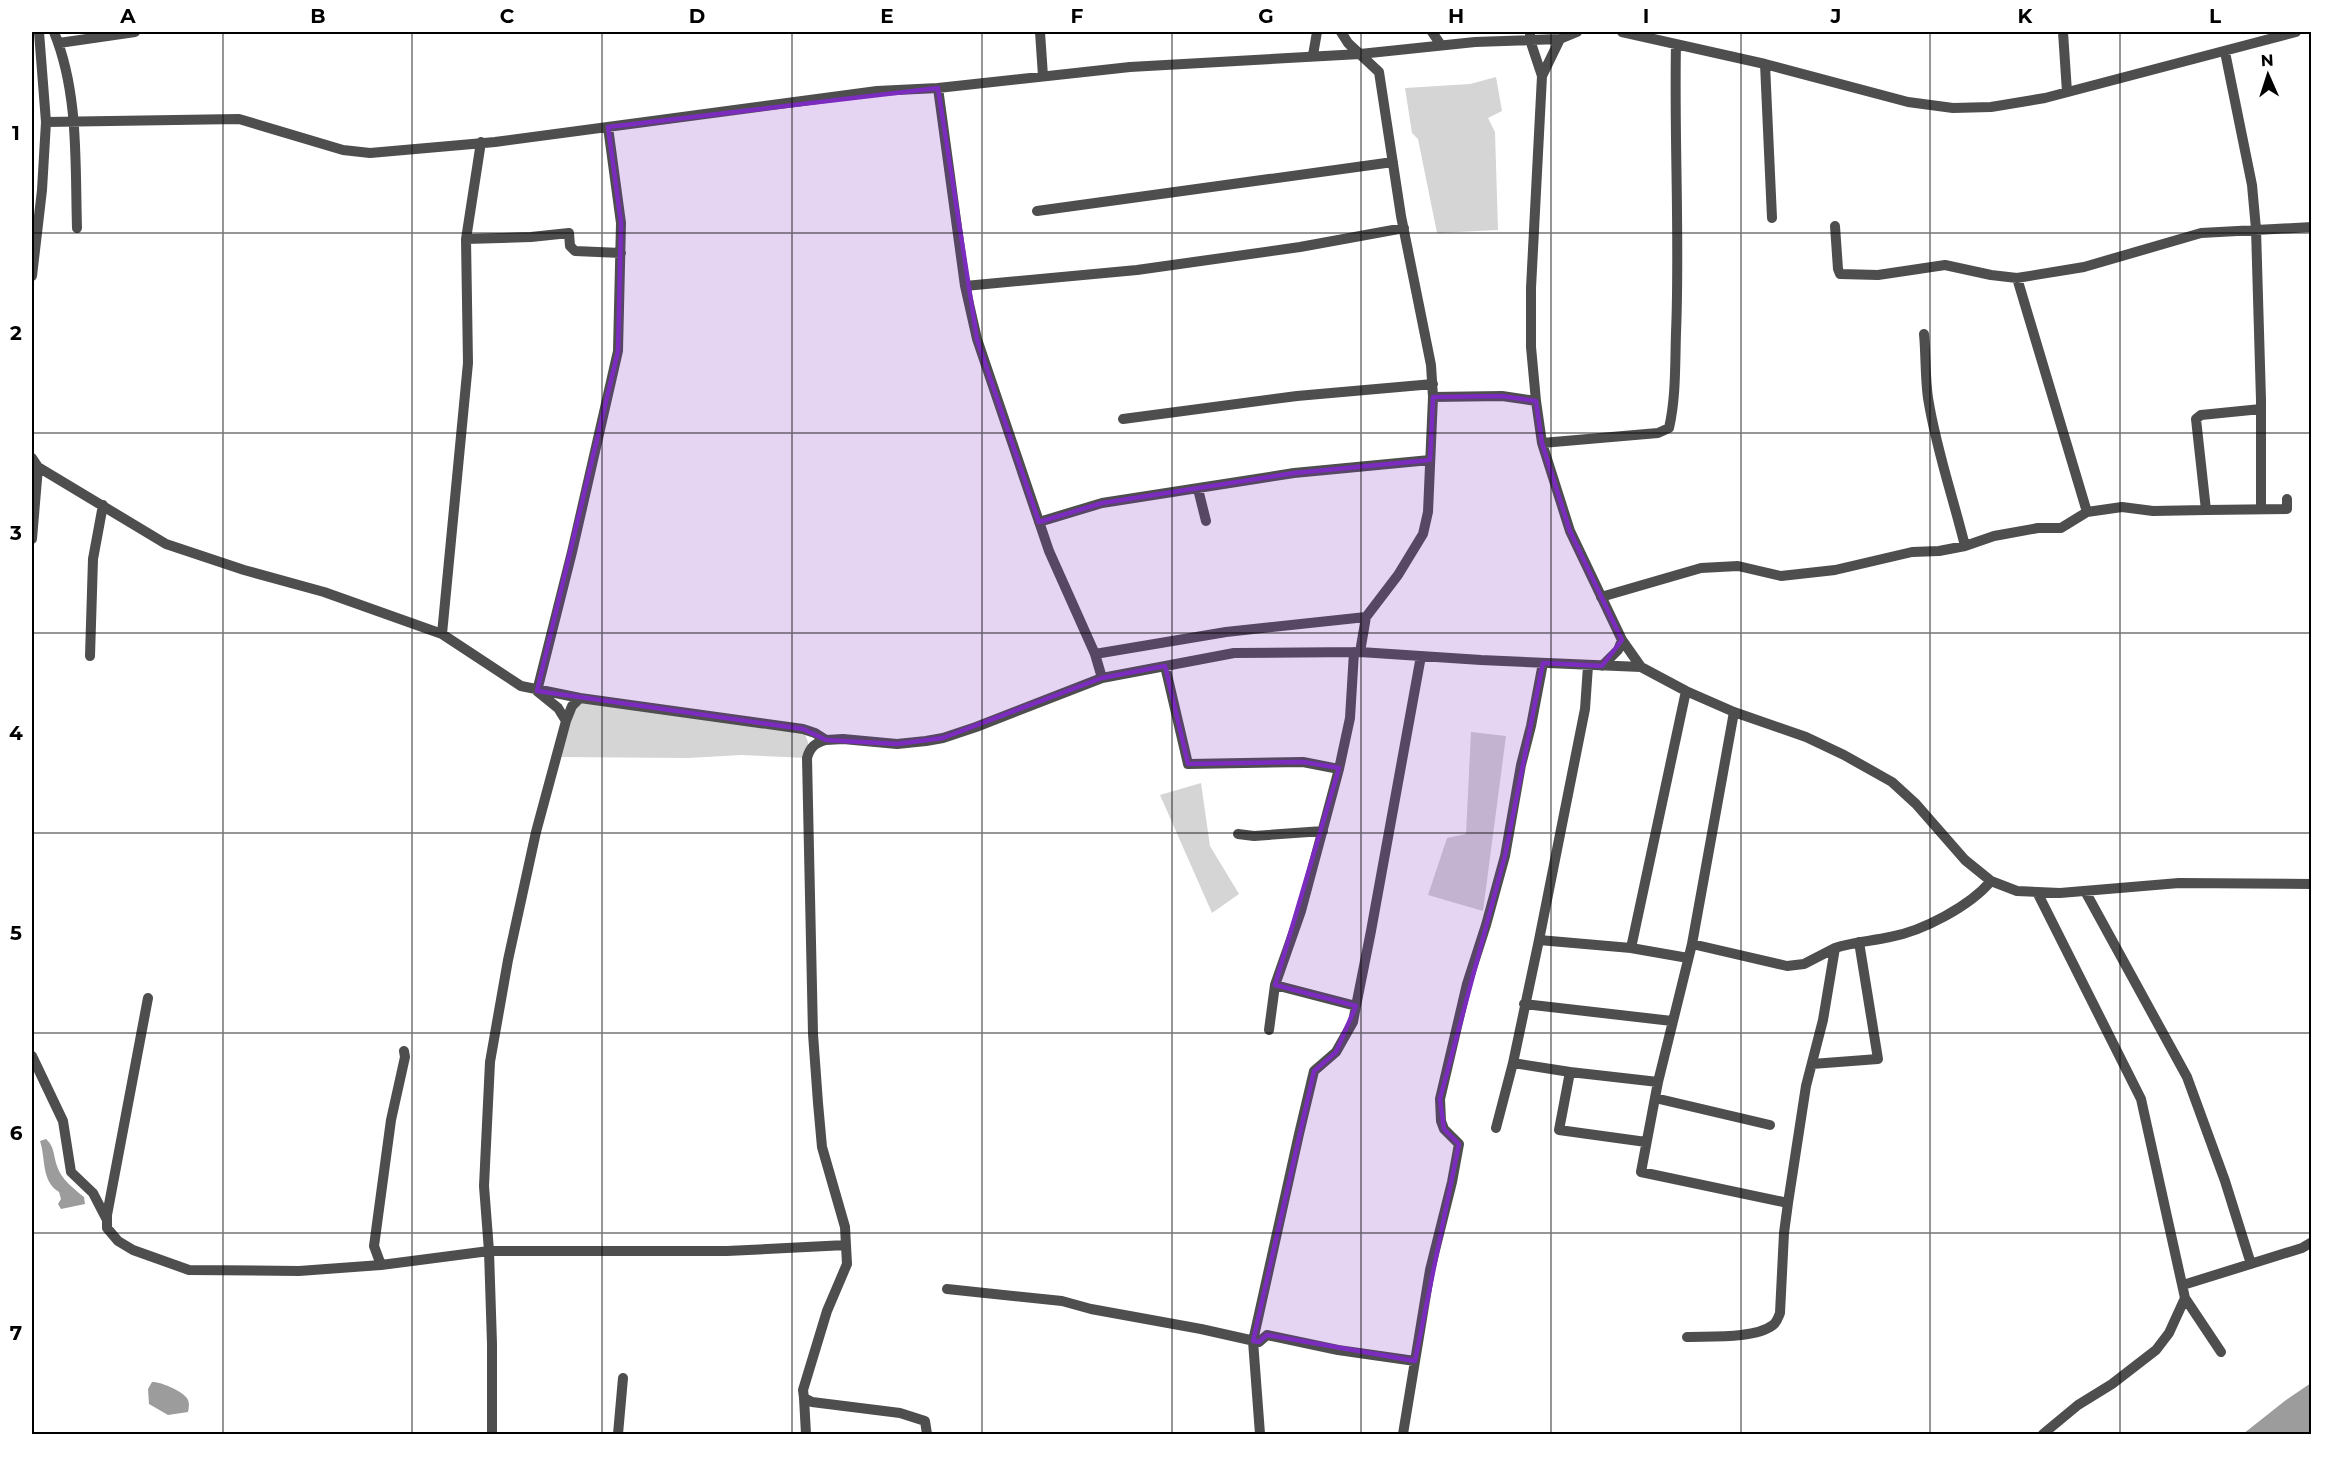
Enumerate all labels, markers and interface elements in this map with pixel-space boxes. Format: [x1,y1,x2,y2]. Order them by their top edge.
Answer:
text: A [119,4,136,28]
text: B [310,4,326,28]
text: C [500,4,515,28]
text: D [689,4,705,28]
text: E [880,4,894,28]
text: F [1071,4,1084,28]
text: G [1258,4,1274,28]
text: H [1448,4,1464,28]
text: I [1643,4,1649,28]
text: J [1830,4,1841,28]
text: K [2018,4,2034,28]
text: L [2209,4,2221,28]
north arrow [2238,45,2298,105]
text: N [2260,51,2274,70]
text: 1 [12,121,20,145]
text: 2 [10,321,22,345]
text: 3 [9,521,22,545]
text: 4 [9,721,23,745]
text: 5 [10,921,22,945]
text: 6 [10,1121,23,1145]
text: 7 [10,1321,22,1345]

